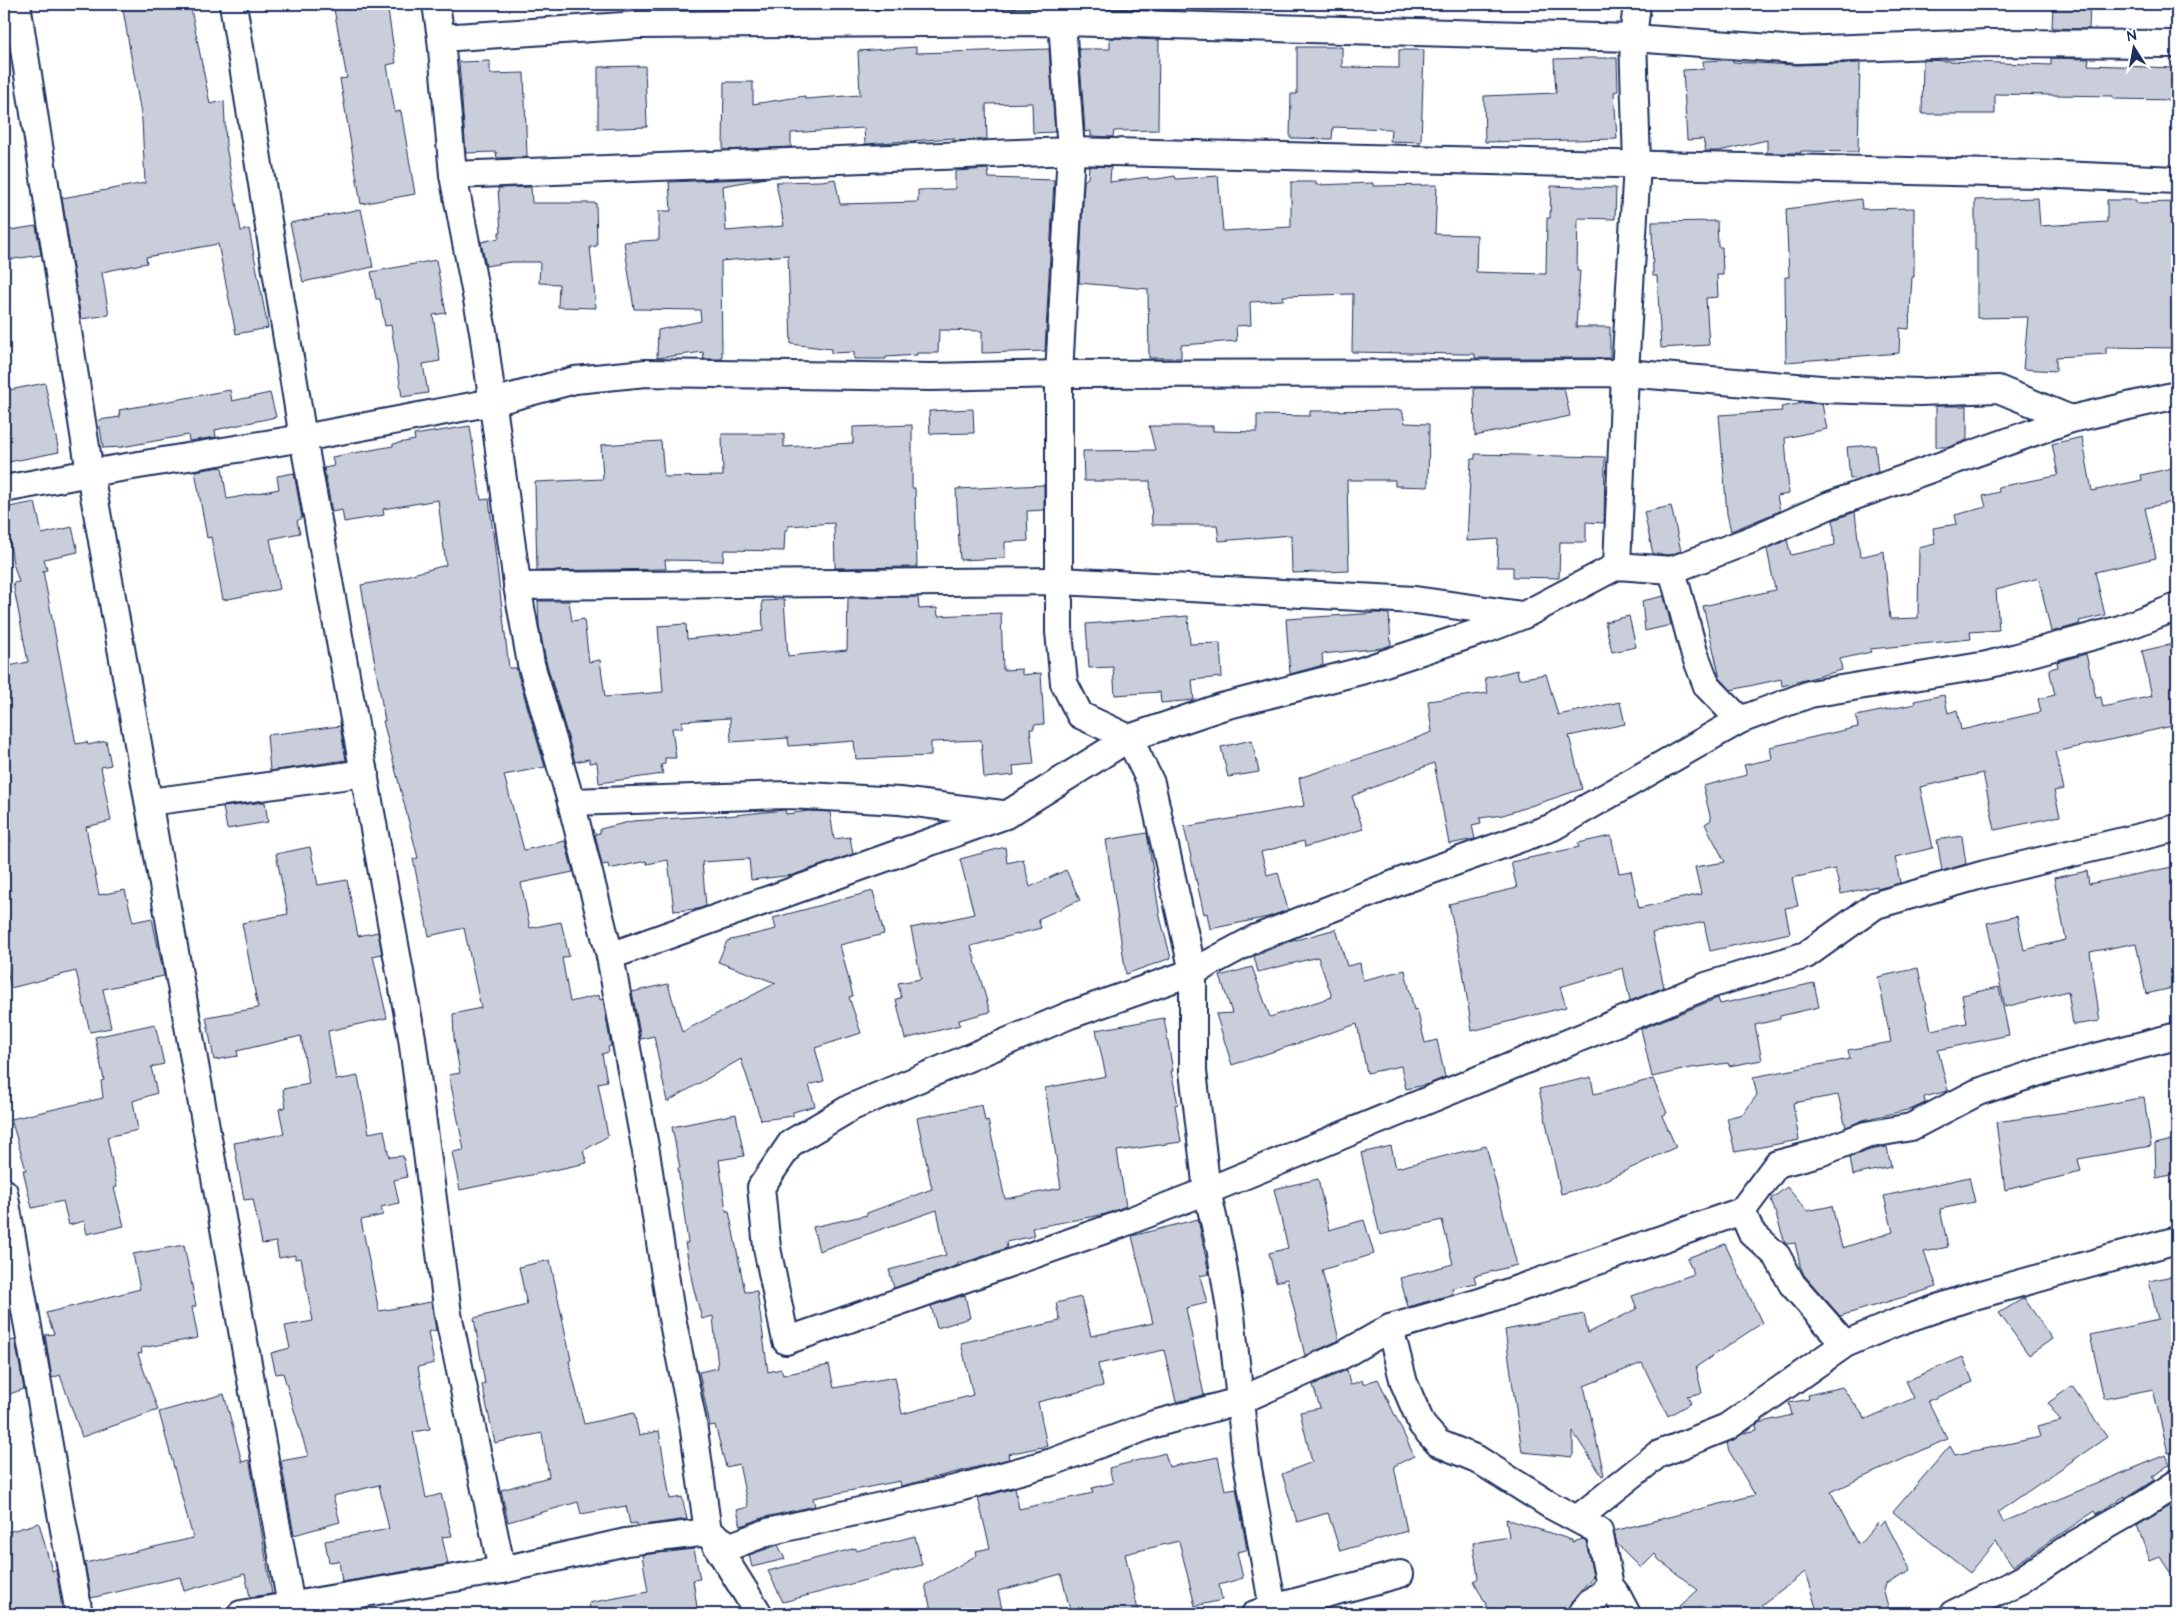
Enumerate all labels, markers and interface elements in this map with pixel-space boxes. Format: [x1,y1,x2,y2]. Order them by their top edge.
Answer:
north arrow [2108,22,2158,72]
text: N [2125,26,2138,47]

